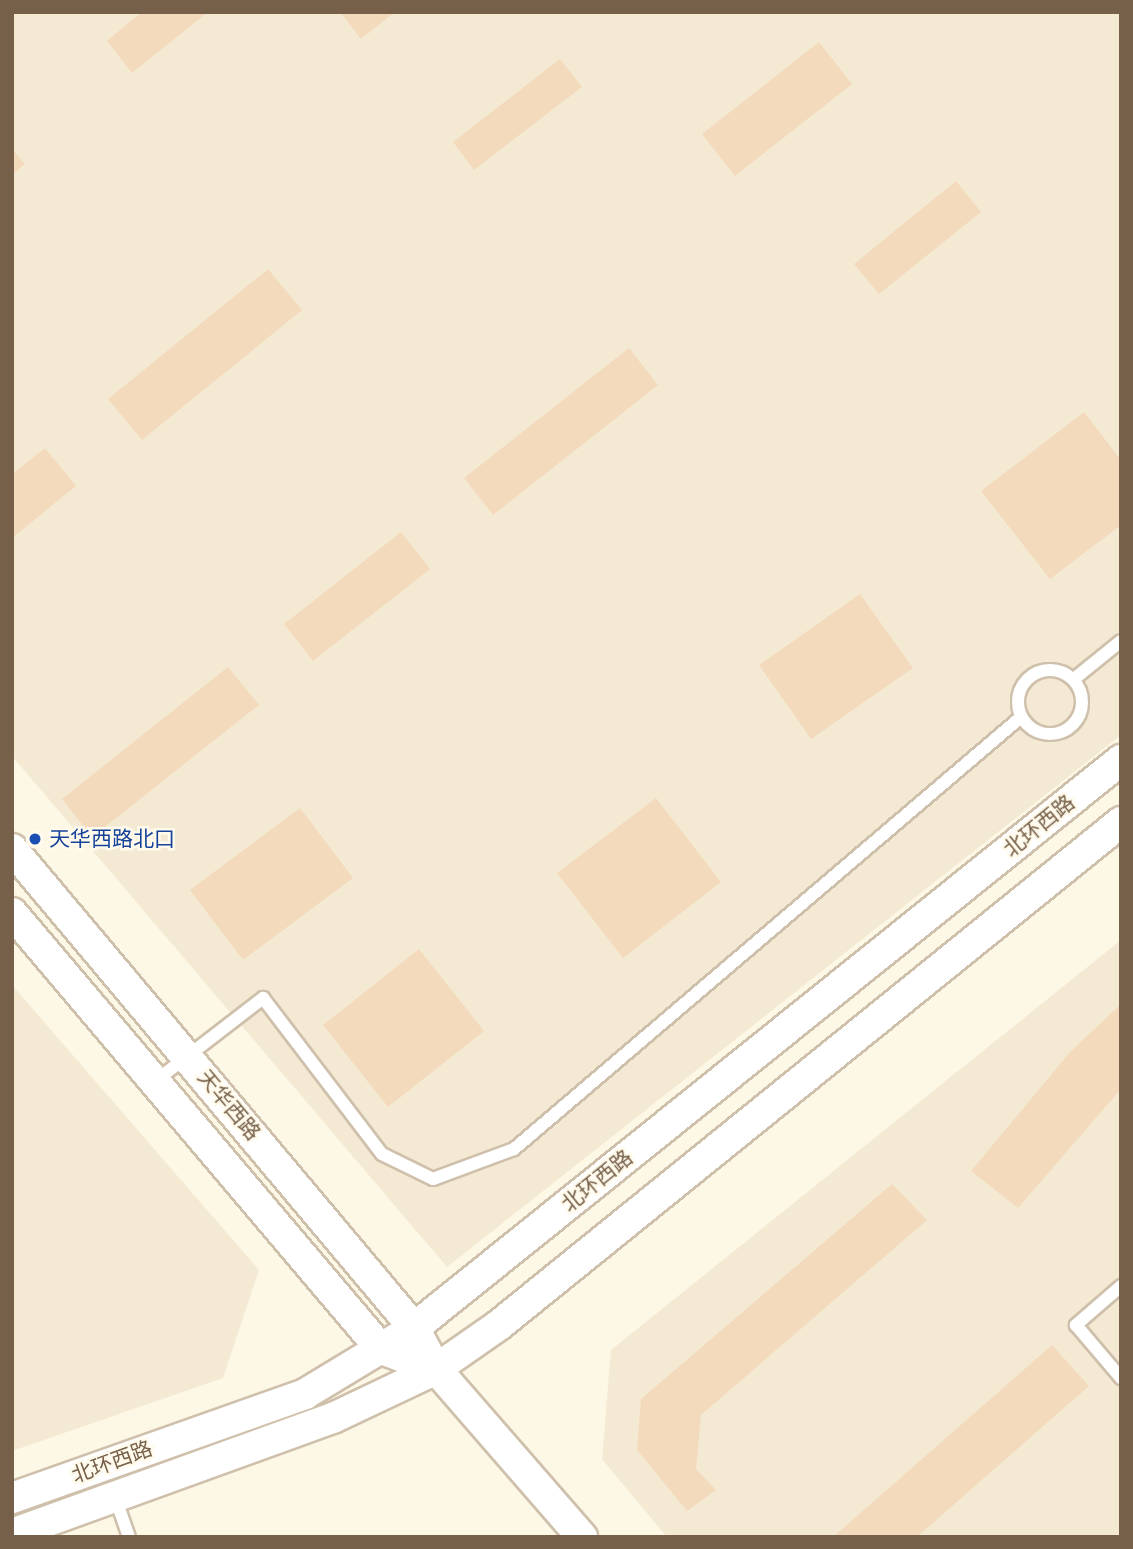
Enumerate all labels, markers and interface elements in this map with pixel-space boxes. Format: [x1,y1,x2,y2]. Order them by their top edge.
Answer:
street label: 北环西路 [998,790,1080,862]
place label: 天华西路北口 [49,826,175,852]
marker: 天华西路北口 [27,831,43,847]
street label: 天华西路 [192,1065,266,1145]
street label: 北环西路 [556,1145,638,1217]
street label: 北环西路 [68,1436,156,1488]

